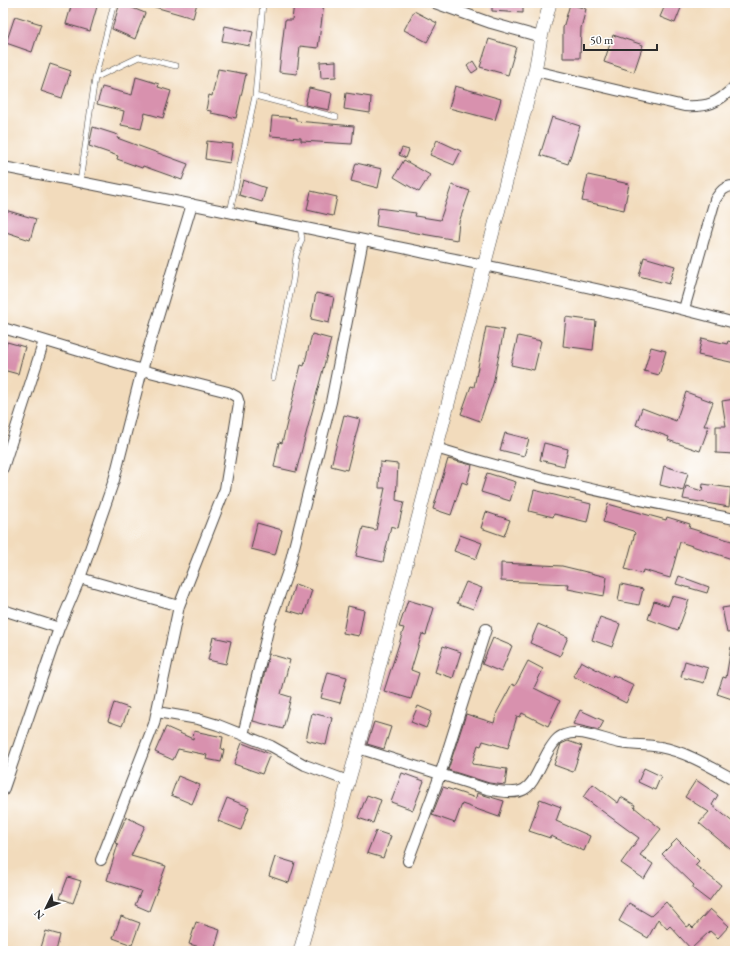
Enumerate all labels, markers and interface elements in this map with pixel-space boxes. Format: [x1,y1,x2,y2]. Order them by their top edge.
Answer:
scale bar [584,26,657,52]
text: 50 m [590,32,614,48]
north arrow [26,888,66,928]
text: N [30,907,47,923]

